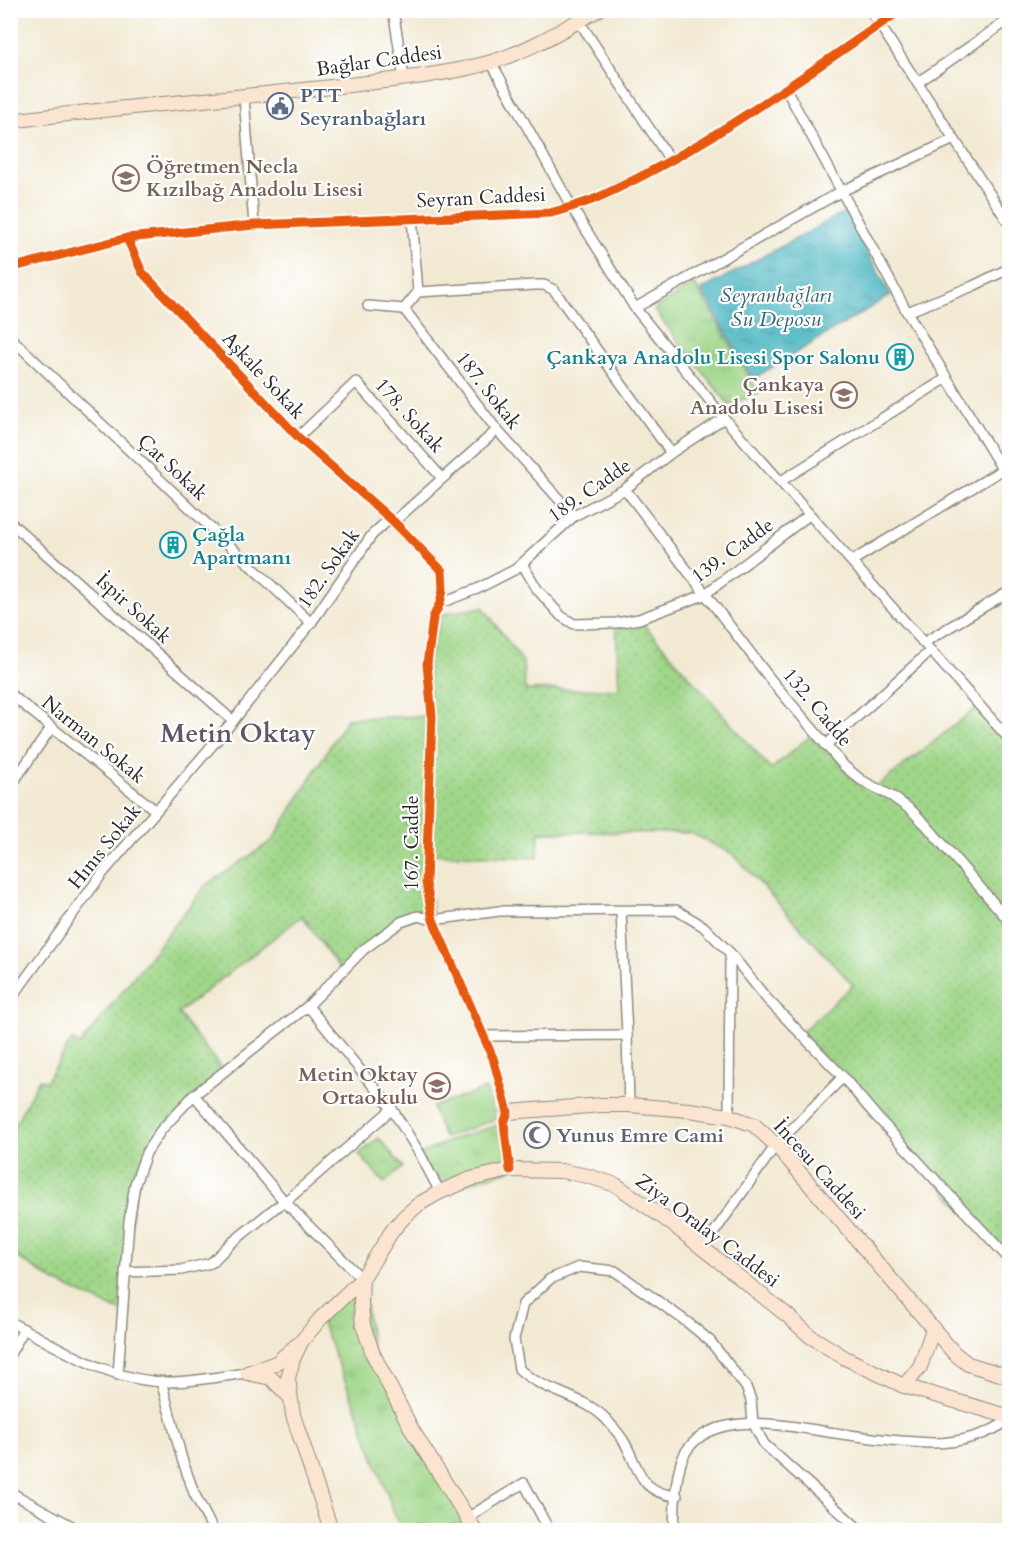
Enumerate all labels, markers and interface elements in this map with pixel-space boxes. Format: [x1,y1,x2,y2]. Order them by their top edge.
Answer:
street label: Bağlar Caddesi [315,38,444,83]
place label: PTT Seyranbağları [300,82,426,132]
public building icon: PTT Seyranbağları [265,91,295,121]
place label: Öğretmen Necla Kızılbağ Anadolu Lisesi [146,153,363,203]
school or university icon: Öğretmen Necla Kızılbağ Anadolu Lisesi [111,163,141,193]
street label: Seyran Caddesi [416,181,546,214]
water label: Seyranbağları Su Deposu [720,281,832,334]
street label: Aşkale Sokak [216,326,311,425]
building icon: Çankaya Anadolu Lisesi Spor Salonu [885,342,915,372]
place label: Çankaya Anadolu Lisesi Spor Salonu [546,344,880,371]
street label: 187. Sokak [450,346,528,435]
place label: Çankaya Anadolu Lisesi [690,371,824,421]
street label: 178. Sokak [369,372,451,459]
school or university icon: Çankaya Anadolu Lisesi [829,380,859,410]
street label: Çat Sokak [132,428,214,507]
street label: 189. Cadde [542,452,636,529]
street label: 139. Cadde [686,511,779,589]
place label: Çağla Apartmanı [192,521,291,571]
street label: 182. Sokak [291,523,366,614]
building icon: Çağla Apartmanı [158,530,188,560]
street label: İspir Sokak [90,567,178,650]
street label: 132. Cadde [777,662,859,753]
street label: Narman Sokak [36,689,151,790]
district label: Metin Oktay [160,716,316,751]
street label: 167. Cadde [398,795,425,891]
street label: Hınıs Sokak [62,798,147,895]
place label: Metin Oktay Ortaokulu [298,1061,419,1111]
school or university icon: Metin Oktay Ortaokulu [422,1071,452,1101]
street label: İncesu Caddesi [767,1113,872,1225]
mosque icon: Yunus Emre Cami [522,1120,552,1150]
place label: Yunus Emre Cami [556,1122,724,1149]
street label: Ziya Oralay Caddesi [630,1167,786,1294]

